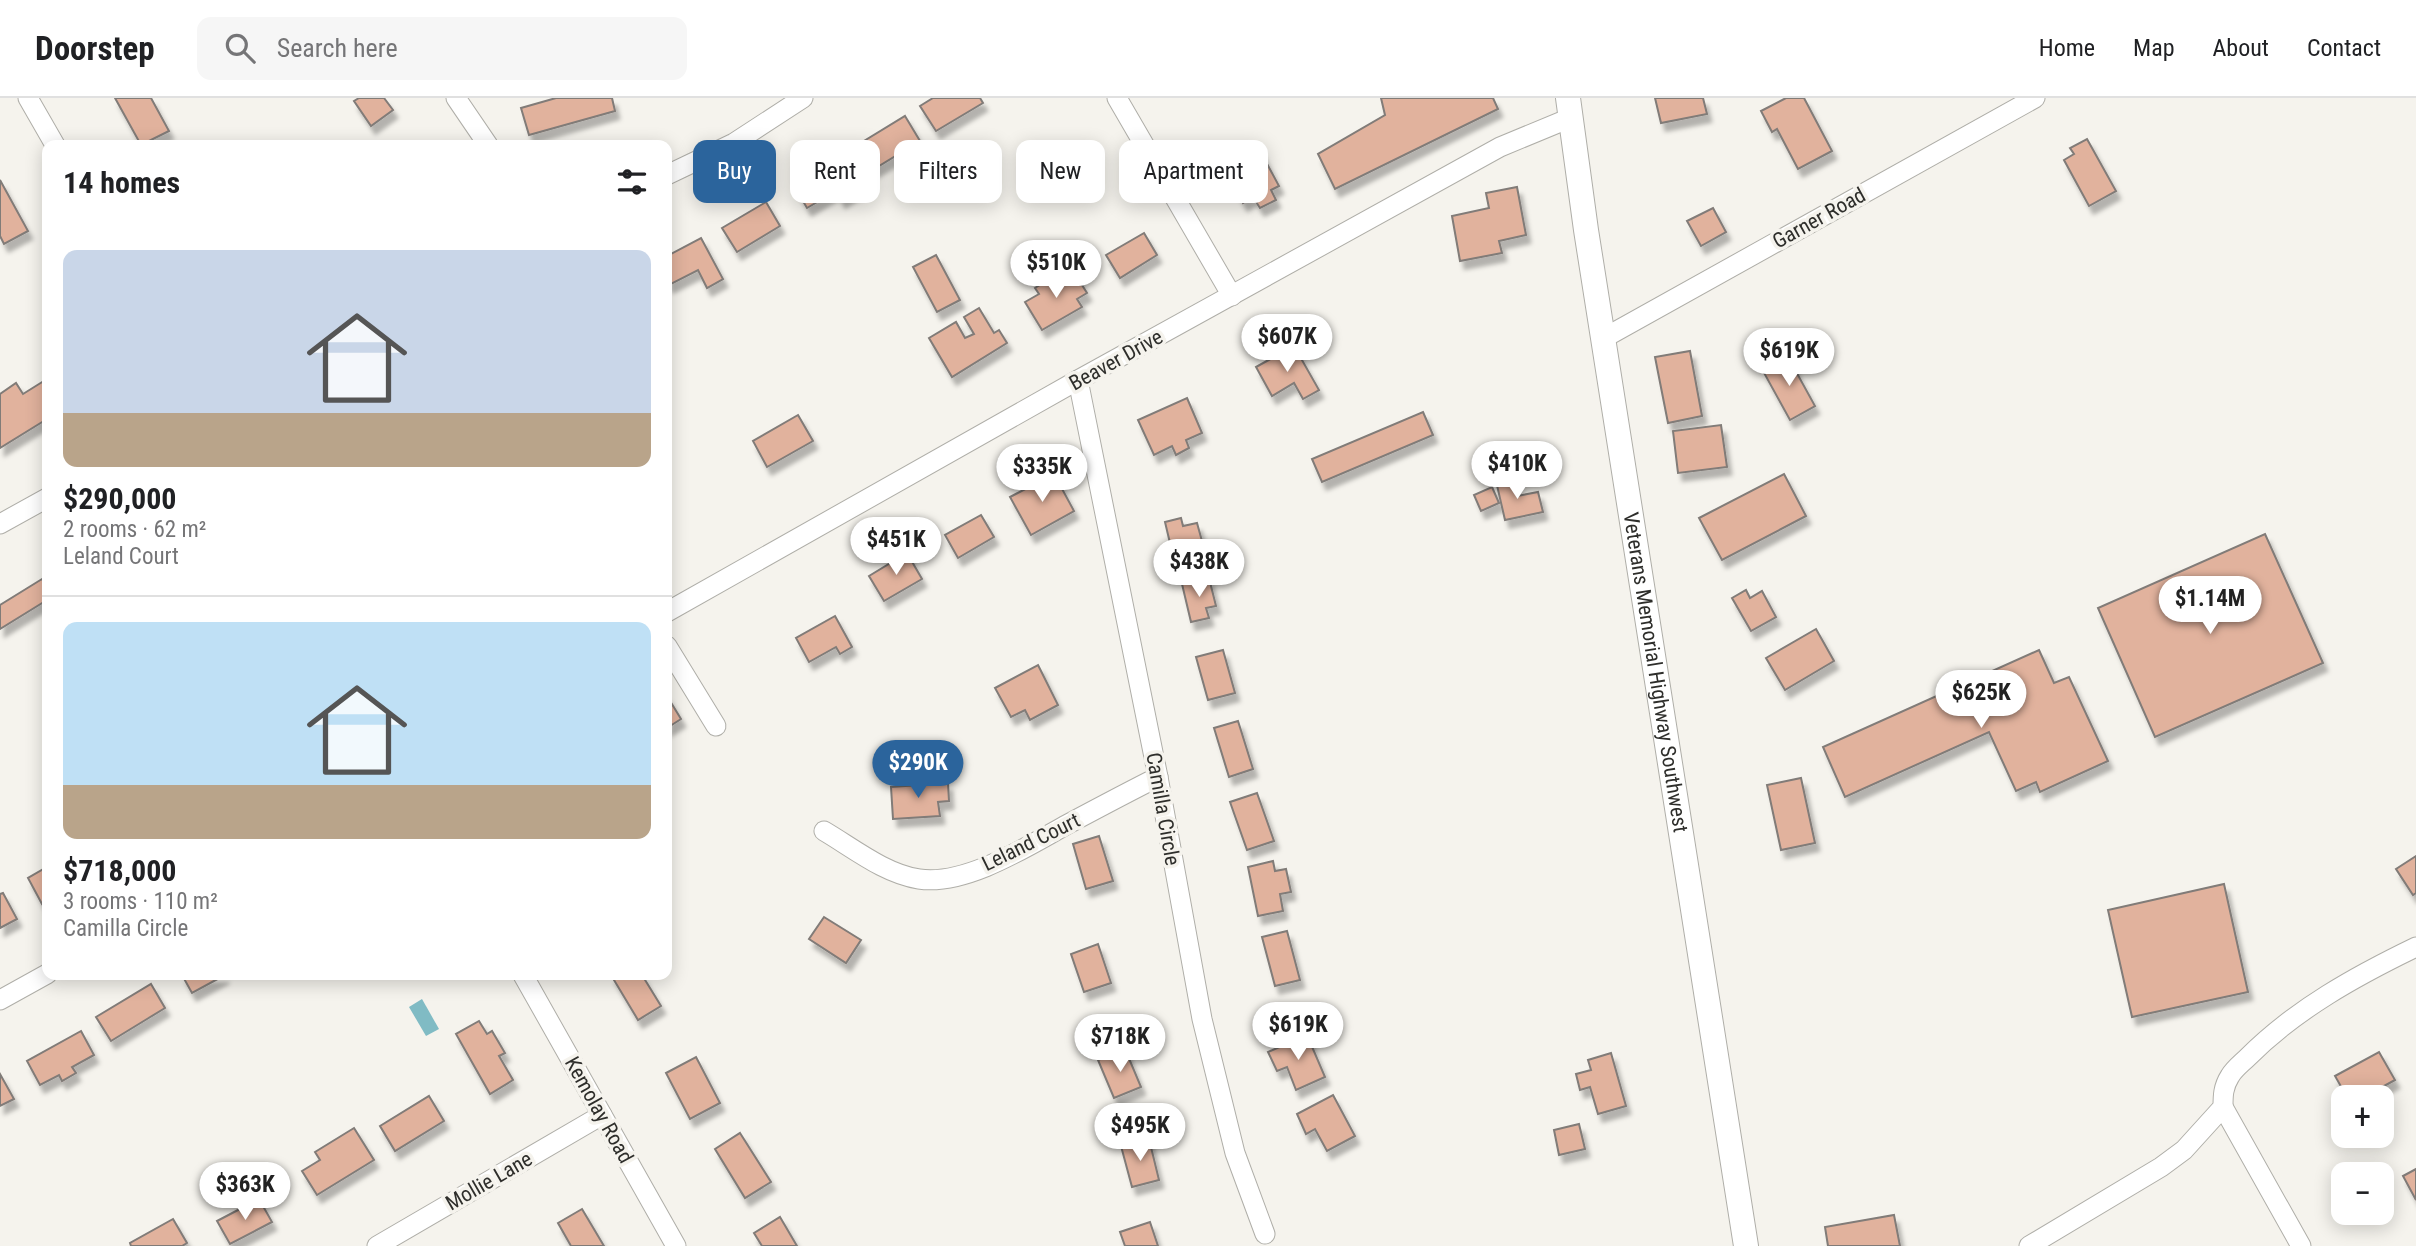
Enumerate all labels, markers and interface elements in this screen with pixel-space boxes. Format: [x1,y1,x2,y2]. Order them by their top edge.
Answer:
search box [197,17,687,80]
text: Doorstep [35,29,155,68]
icon: search [221,29,259,67]
text: Search here [277,33,398,63]
text: Home [2039,34,2095,62]
text: Map [2133,34,2175,62]
text: About [2213,34,2269,62]
text: Contact [2307,34,2381,62]
chip: Buy [693,140,776,203]
chip: Rent [790,140,880,203]
chip: Filters [894,140,1002,203]
chip: New [1016,140,1105,203]
chip: Apartment [1119,140,1268,203]
icon: filters [613,163,651,201]
text: 14 homes [63,165,180,200]
street label: Garner Road [1768,183,1870,253]
pin: $510K [1007,240,1105,300]
text: $510K [1026,249,1086,276]
icon: home [294,295,420,421]
pin: $607K [1238,314,1336,374]
text: $607K [1257,323,1317,350]
street label: Beaver Drive [1065,324,1167,395]
pin: $619K [1740,328,1838,388]
text: $619K [1759,337,1819,364]
pin: $410K [1468,442,1566,501]
pin: $335K [993,444,1091,504]
text: $410K [1487,450,1547,477]
text: $335K [1012,453,1072,480]
text: $290,000 [63,481,176,516]
street label: Veterans Memorial Highway Southwest [1619,511,1693,834]
text: 2 rooms · 62 m² [63,516,206,543]
pin: $451K [847,518,945,577]
text: $451K [866,526,926,553]
pin: $438K [1150,540,1248,599]
text: Leland Court [63,543,179,570]
text: $438K [1169,548,1229,575]
pin: $1.14M [2153,576,2267,636]
text: $1.14M [2175,585,2245,612]
icon: home [294,667,420,793]
pin: $625K [1932,670,2030,730]
text: $625K [1951,679,2011,706]
pin: $290K [869,740,967,800]
text: $290K [888,749,948,776]
street label: Camilla Circle [1141,751,1185,868]
street label: Leland Court [978,808,1084,876]
text: $718,000 [63,853,176,888]
text: 3 rooms · 110 m² [63,888,218,915]
text: Camilla Circle [63,915,188,942]
pin: $619K [1249,1002,1347,1062]
text: $619K [1268,1011,1328,1038]
pin: $718K [1071,1014,1169,1074]
text: $718K [1090,1023,1150,1050]
street label: Kemolay Road [560,1053,638,1167]
map controls [2331,1085,2394,1225]
button: + [2331,1085,2394,1148]
pin: $495K [1091,1104,1189,1163]
text: $495K [1110,1112,1170,1139]
street label: Mollie Lane [442,1147,537,1215]
pin: $363K [196,1162,294,1222]
button: − [2331,1162,2394,1225]
text: $363K [215,1171,275,1198]

